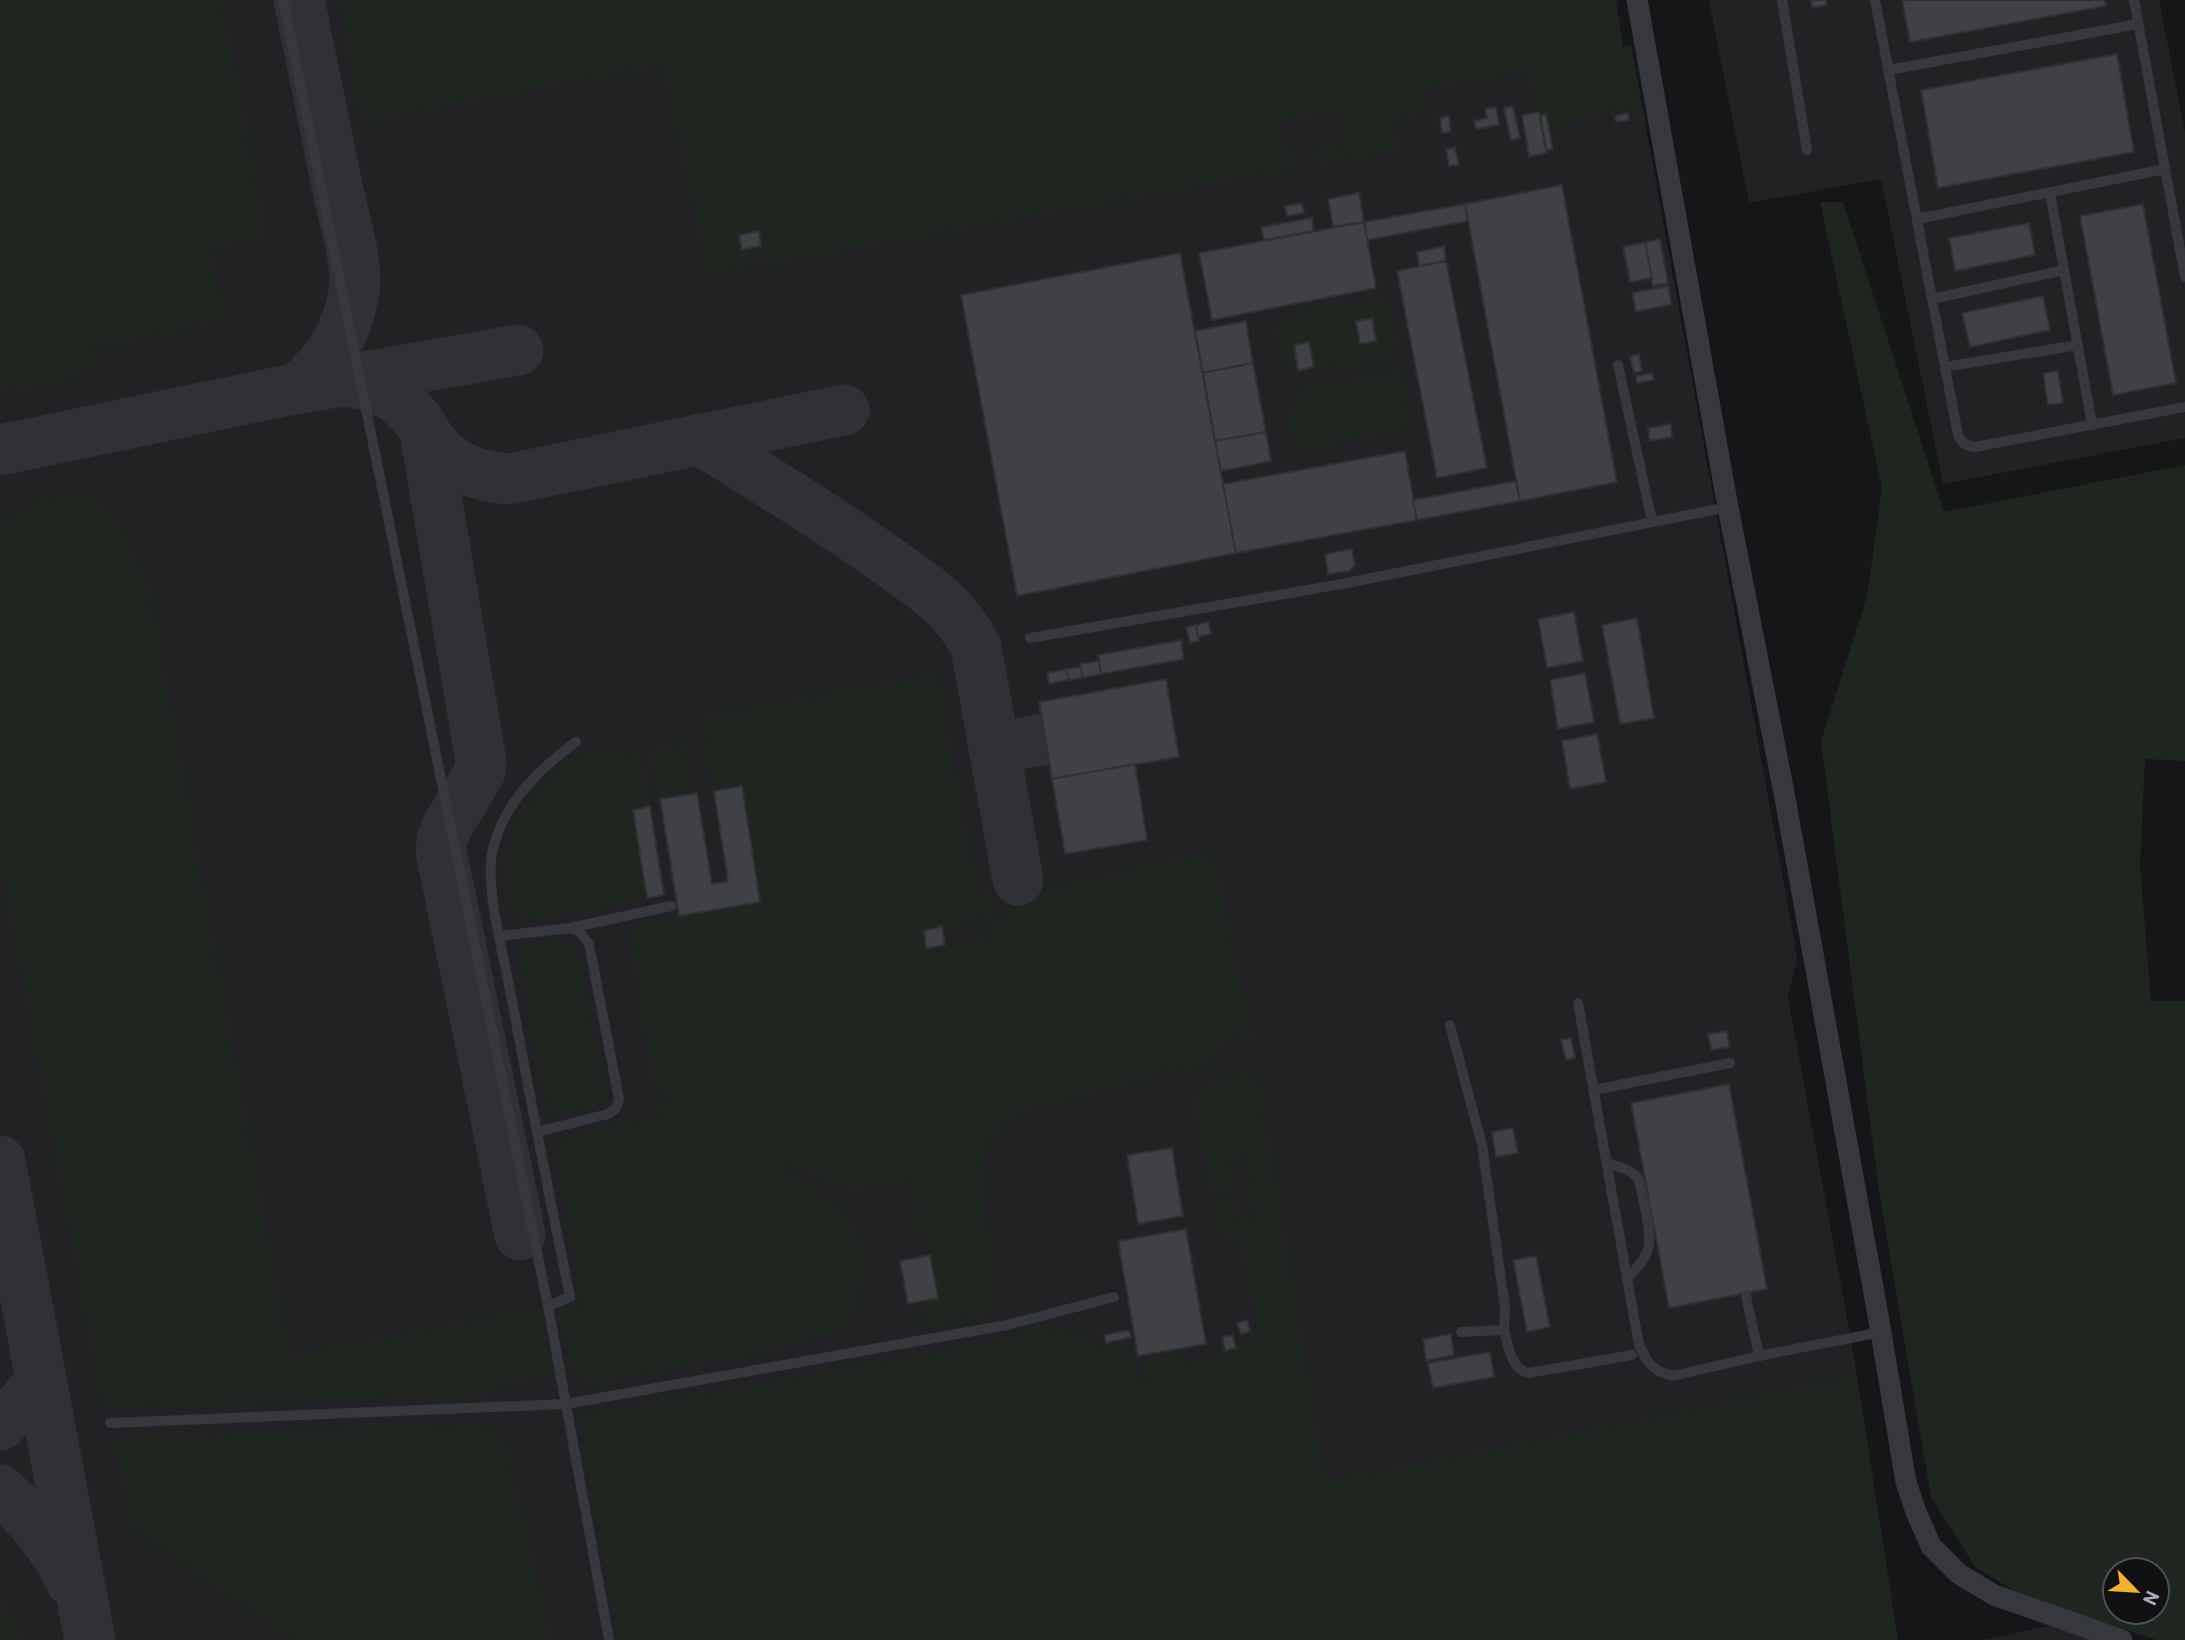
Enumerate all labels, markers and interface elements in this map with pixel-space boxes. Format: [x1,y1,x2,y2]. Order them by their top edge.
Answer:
north arrow [2101,1556,2171,1626]
text: N [2139,1588,2165,1609]

